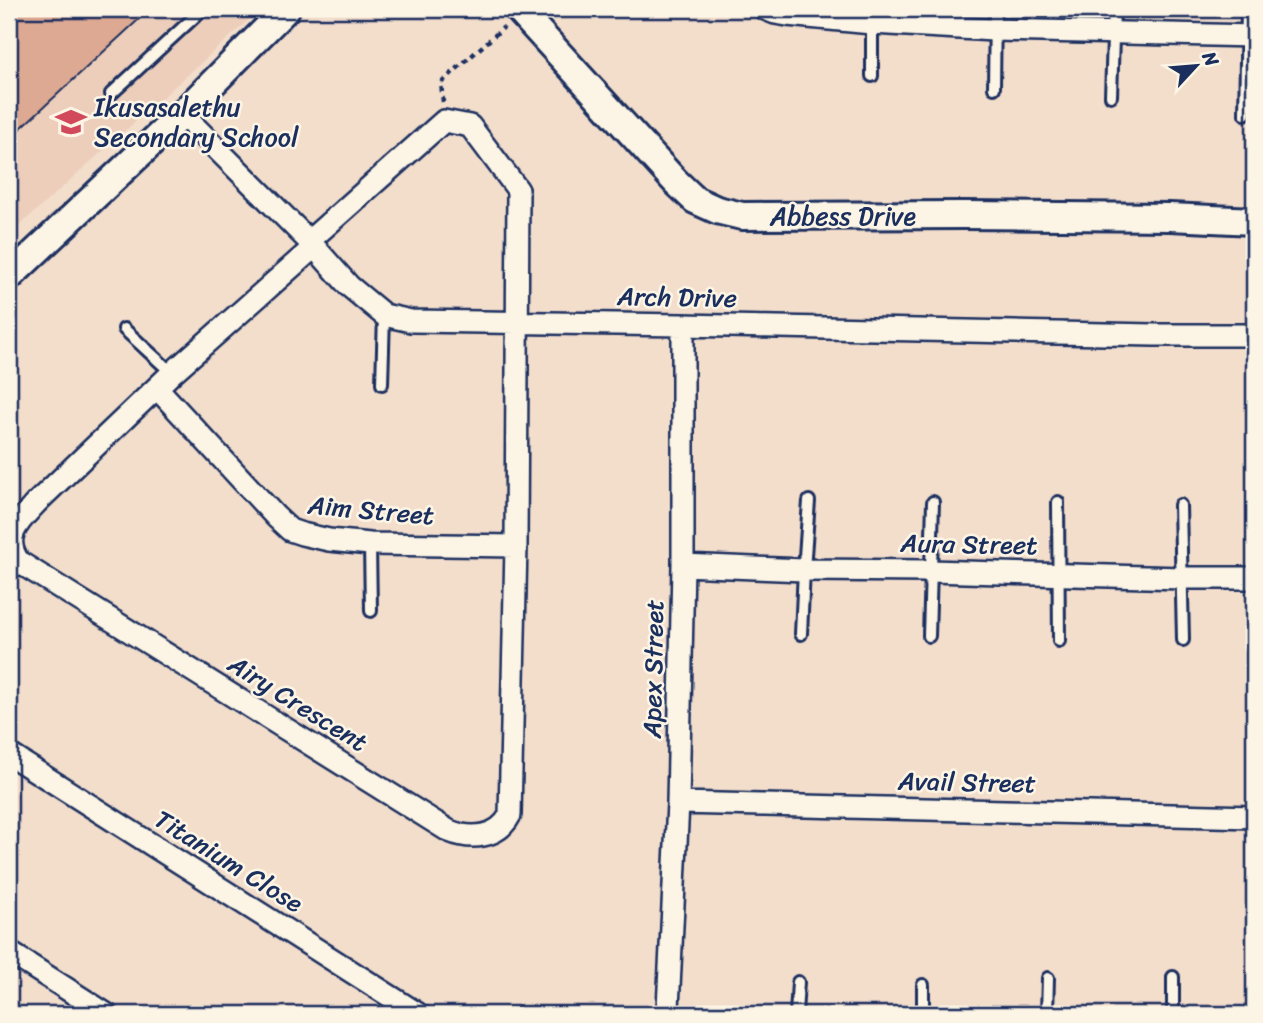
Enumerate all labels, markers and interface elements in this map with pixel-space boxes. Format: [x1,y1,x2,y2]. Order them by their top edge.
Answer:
north arrow [1162,32,1232,102]
text: N [1193,45,1229,73]
place label: Ikusasalethu Secondary School [93,84,299,160]
school or university icon: Ikusasalethu Secondary School [54,105,88,139]
street label: Abbess Drive [769,193,916,239]
street label: Arch Drive [616,273,737,321]
street label: Aim Street [305,481,436,538]
street label: Aura Street [899,520,1038,568]
street label: Apex Street [629,599,677,740]
street label: Airy Crescent [218,641,377,764]
street label: Avail Street [896,758,1037,806]
street label: Titanium Close [145,797,313,926]

